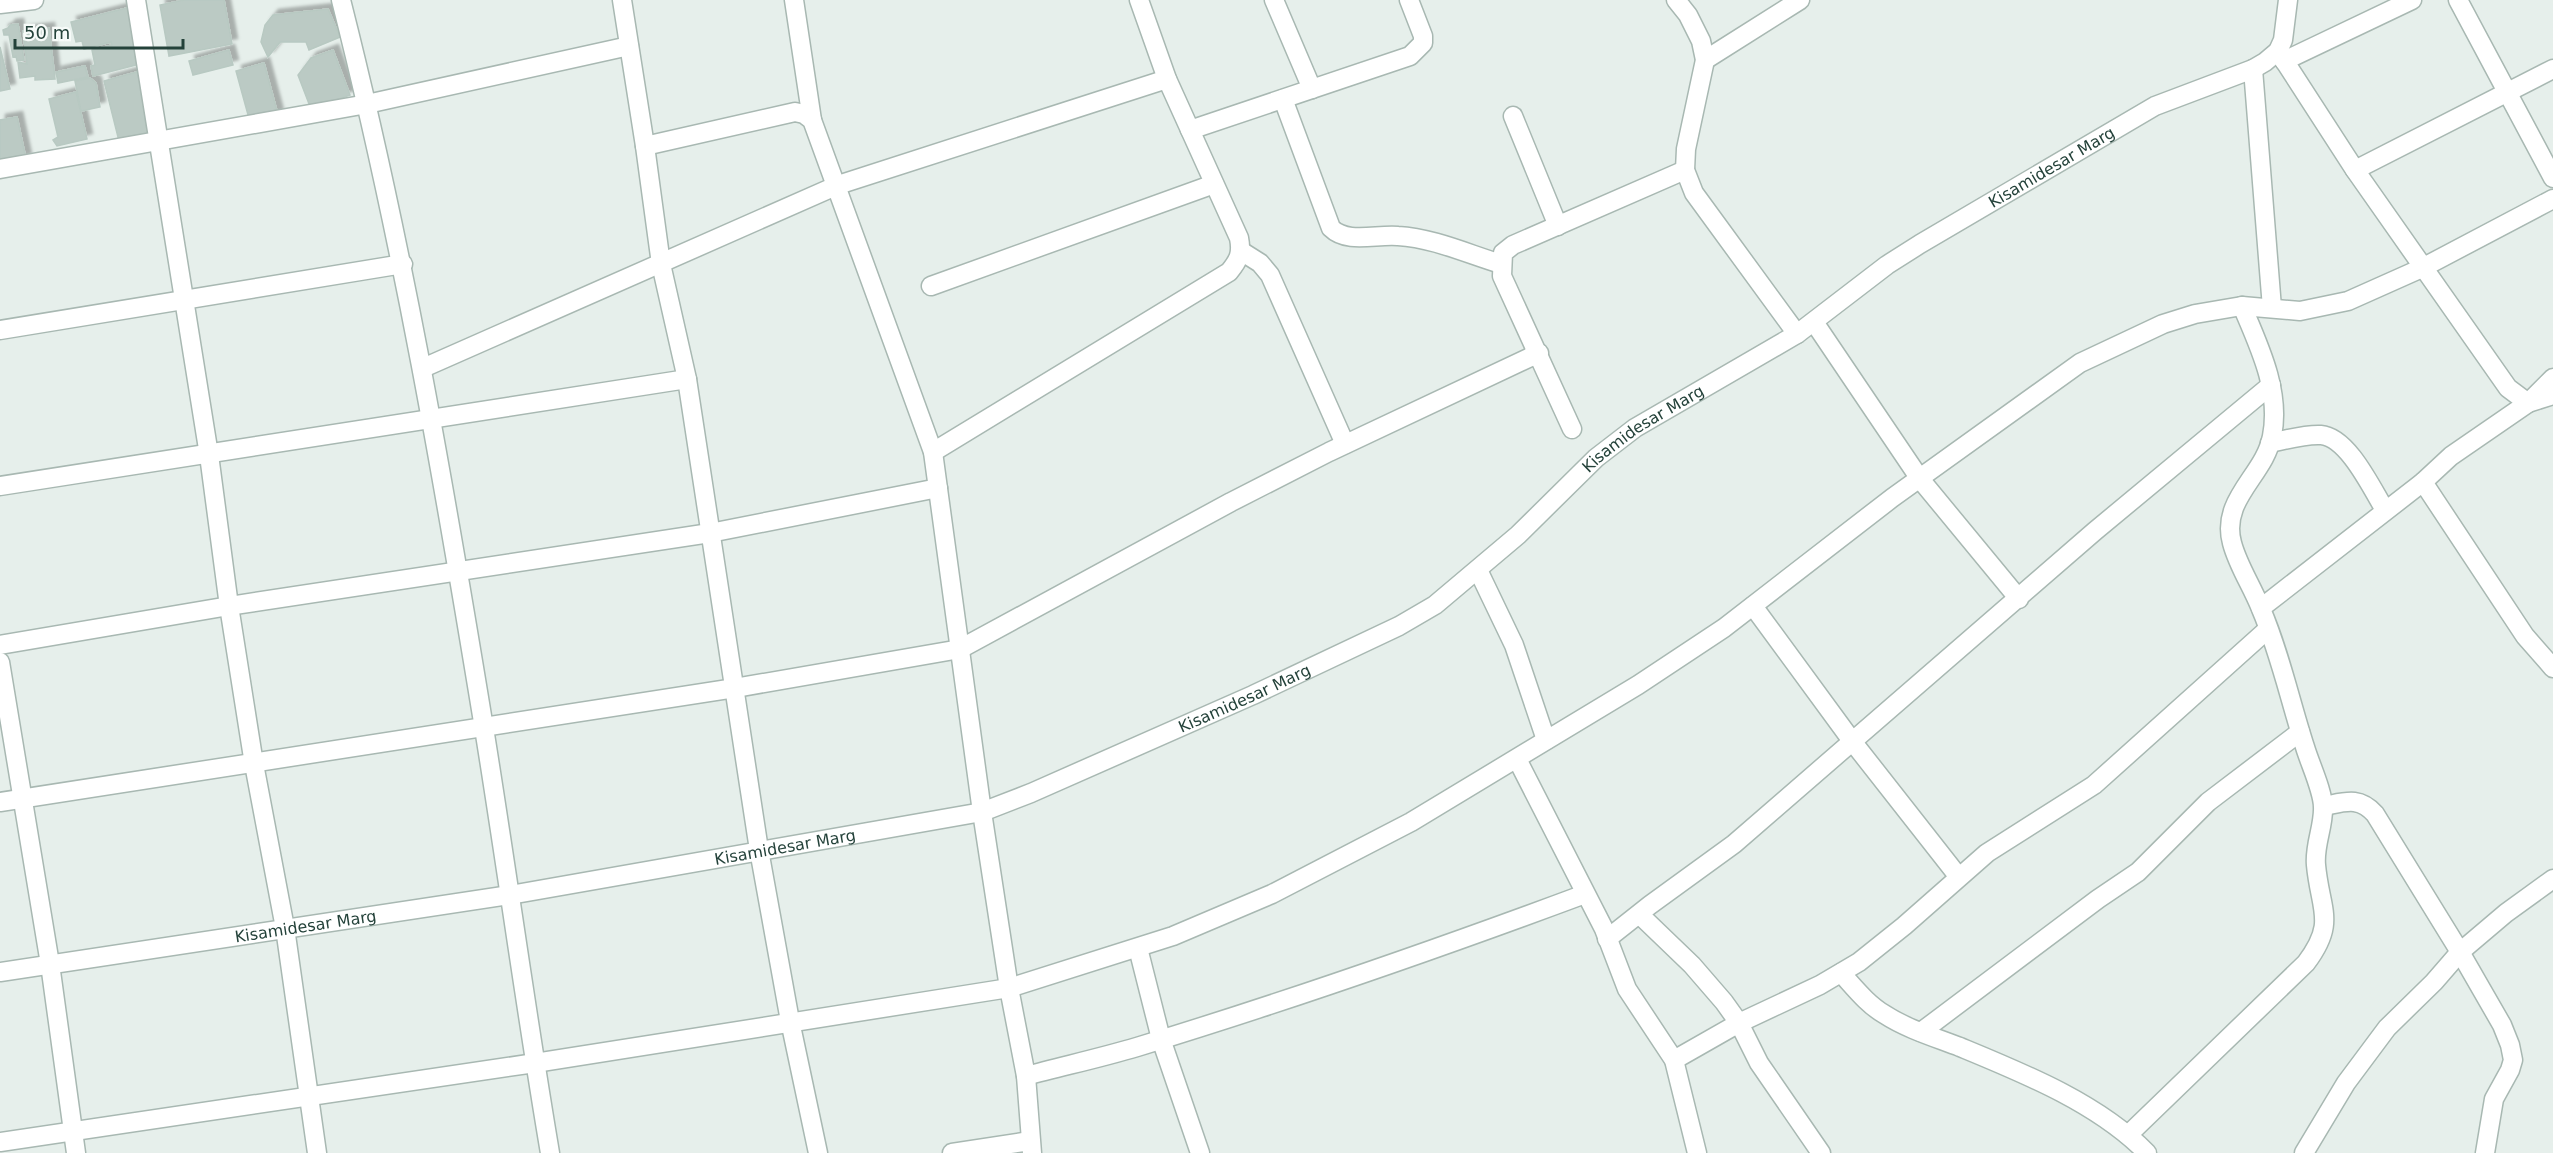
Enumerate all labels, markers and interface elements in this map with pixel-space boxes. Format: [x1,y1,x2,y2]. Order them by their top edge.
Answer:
scale bar [15,12,183,50]
text: 50 m [24,22,70,43]
street label: Kisamidesar Marg [1985,122,2118,211]
street label: Kisamidesar Marg [1578,381,1707,476]
street label: Kisamidesar Marg [1175,660,1313,736]
street label: Kisamidesar Marg [713,825,857,868]
street label: Kisamidesar Marg [233,906,378,946]

